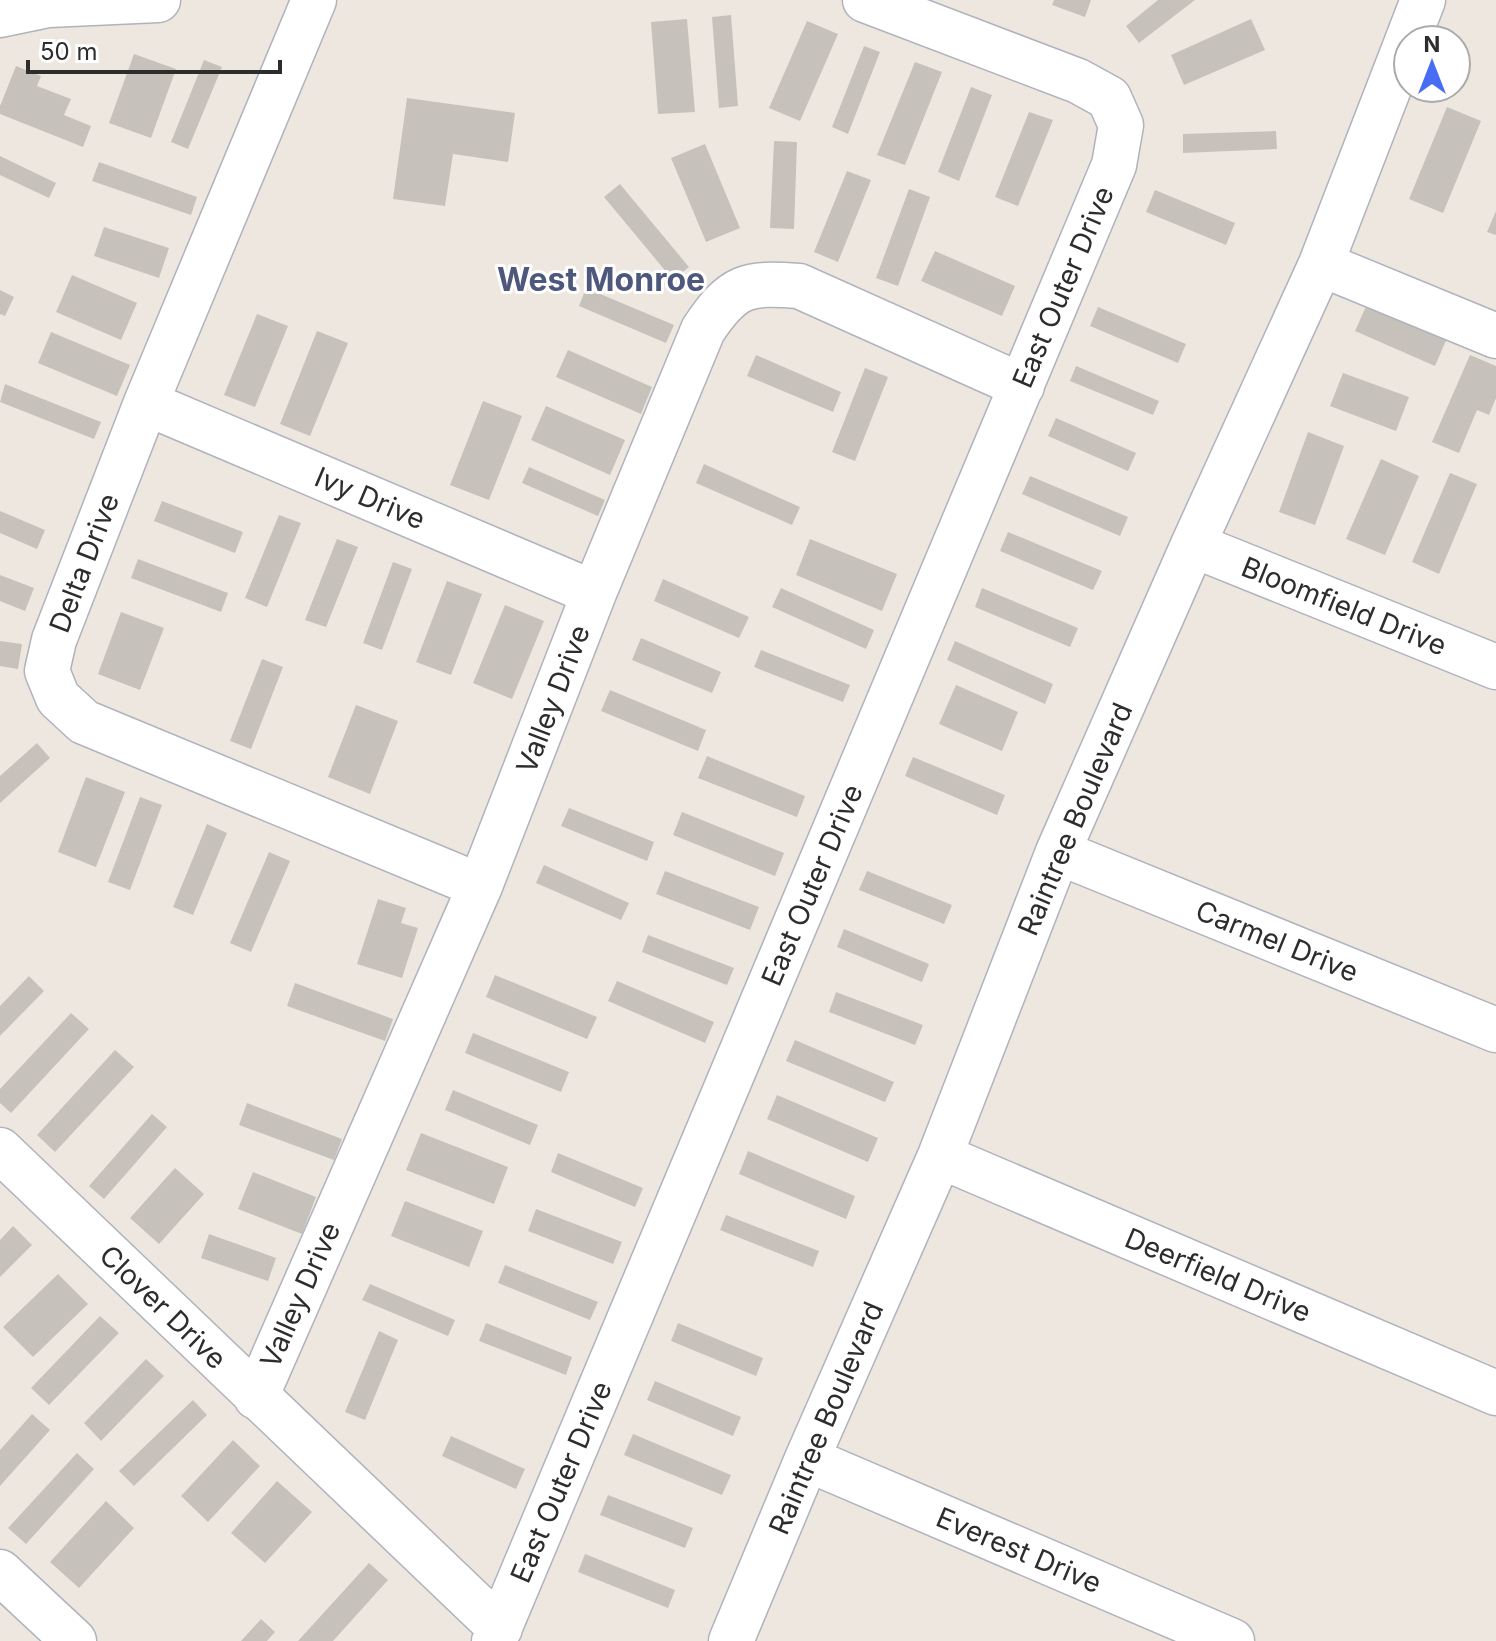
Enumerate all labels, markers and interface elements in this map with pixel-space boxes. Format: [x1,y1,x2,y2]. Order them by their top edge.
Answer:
scale bar [28,24,280,74]
north arrow [1392,24,1472,104]
text: N [1424,31,1440,57]
text: 50 m [40,37,98,66]
street label: East Outer Drive [1005,181,1121,393]
district label: West Monroe [497,260,705,299]
street label: Ivy Drive [310,460,430,536]
street label: Delta Drive [42,489,126,637]
street label: Bloomfield Drive [1237,549,1451,663]
street label: Valley Drive [509,620,597,778]
street label: Raintree Boulevard [1011,698,1139,940]
street label: East Outer Drive [754,779,870,991]
street label: Carmel Drive [1191,893,1363,989]
street label: Valley Drive [253,1217,347,1373]
street label: Deerfield Drive [1120,1221,1316,1329]
street label: Clover Drive [93,1238,233,1376]
street label: Raintree Boulevard [762,1297,890,1539]
street label: East Outer Drive [503,1376,619,1588]
street label: Everest Drive [931,1500,1107,1600]

